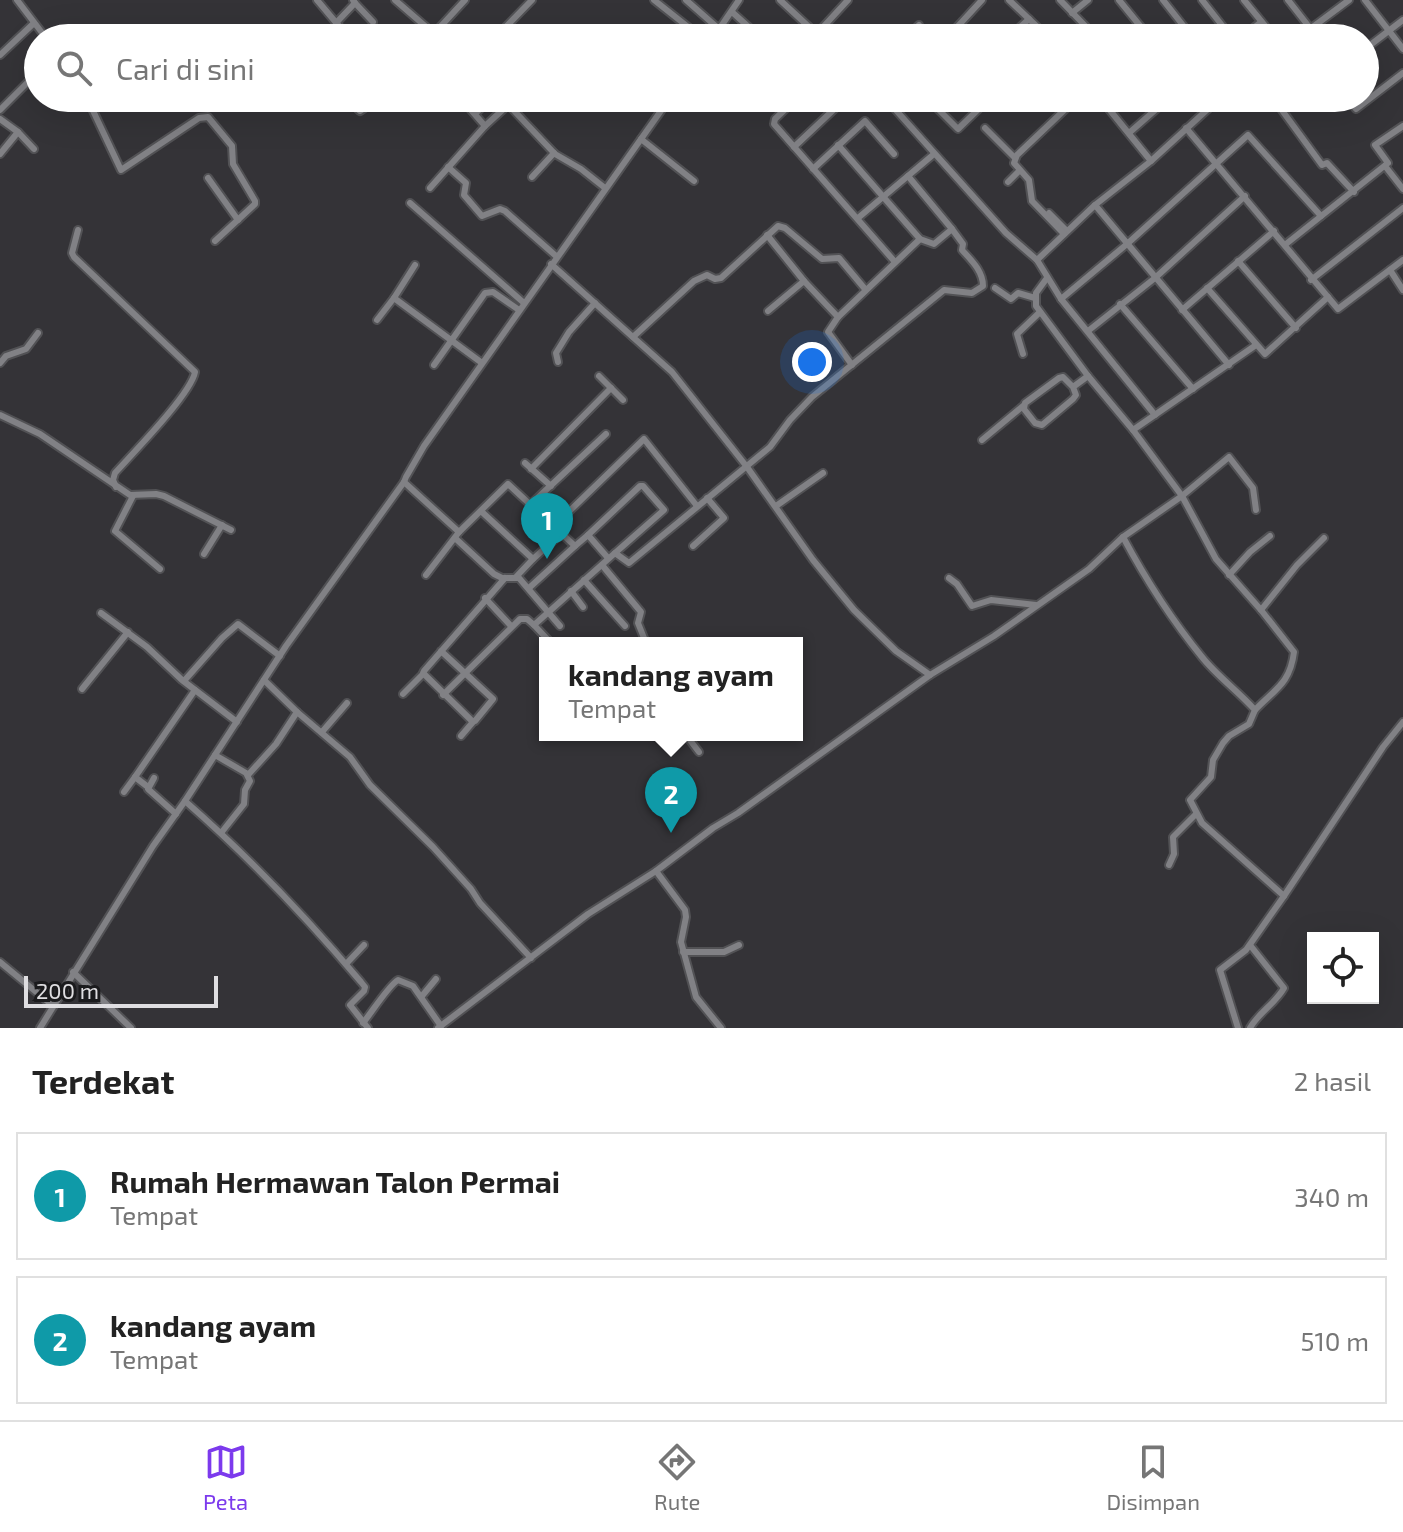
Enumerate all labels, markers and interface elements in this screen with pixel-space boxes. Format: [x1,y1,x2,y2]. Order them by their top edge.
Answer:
search box [24,24,1379,112]
icon: search [52,46,96,90]
text: Cari di sini [116,50,255,86]
your location [792,342,832,382]
pin: 1 [521,493,573,559]
popup [539,637,803,741]
text: kandang ayam [568,656,774,692]
text: Tempat [568,692,656,723]
pin: 2 [645,767,697,833]
map controls [1307,932,1379,1004]
button: locate [1307,932,1379,1004]
scale bar [24,972,218,1008]
text: 200 m [36,977,99,1003]
text: Terdekat [32,1060,174,1101]
text: 2 hasil [1294,1065,1371,1096]
text: Rumah Hermawan Talon Permai [110,1163,560,1199]
text: 1 [54,1181,66,1212]
text: 340 m [1294,1181,1369,1212]
text: Tempat [110,1199,198,1230]
text: kandang ayam [110,1307,316,1343]
text: 2 [52,1325,68,1356]
text: 510 m [1300,1325,1369,1356]
text: Tempat [110,1343,198,1374]
tab: Peta [203,1440,248,1514]
tab: Rute [654,1440,700,1514]
tab: Disimpan [1106,1440,1200,1514]

